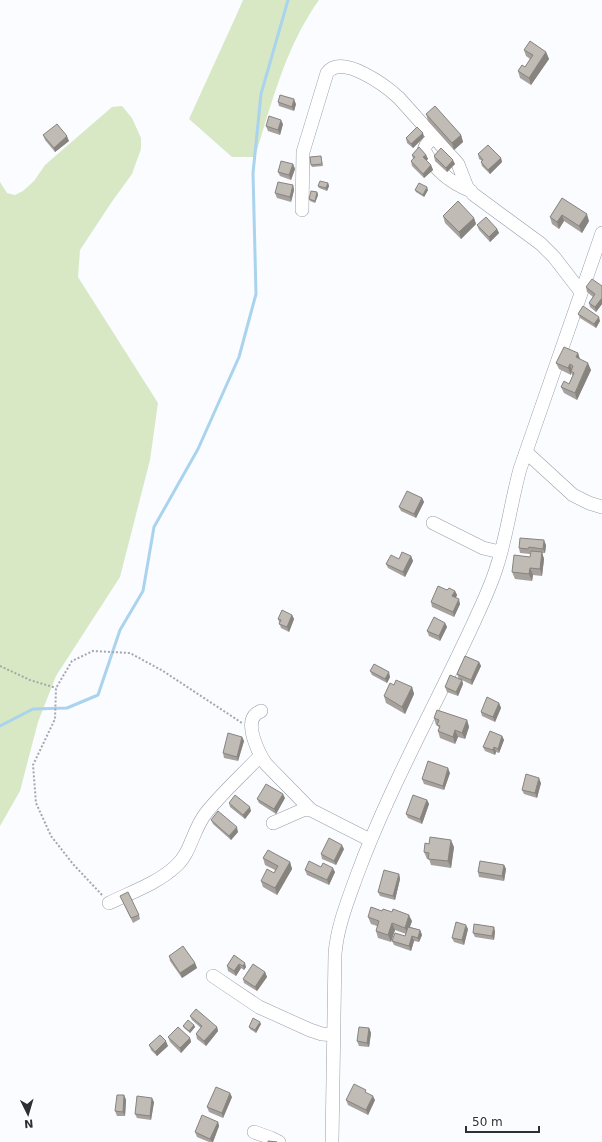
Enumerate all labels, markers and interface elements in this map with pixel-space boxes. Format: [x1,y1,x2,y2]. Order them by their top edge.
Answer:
north arrow [8,1094,48,1134]
scale bar [466,1108,539,1134]
text: 50 m [472,1115,503,1129]
text: N [24,1117,34,1130]

